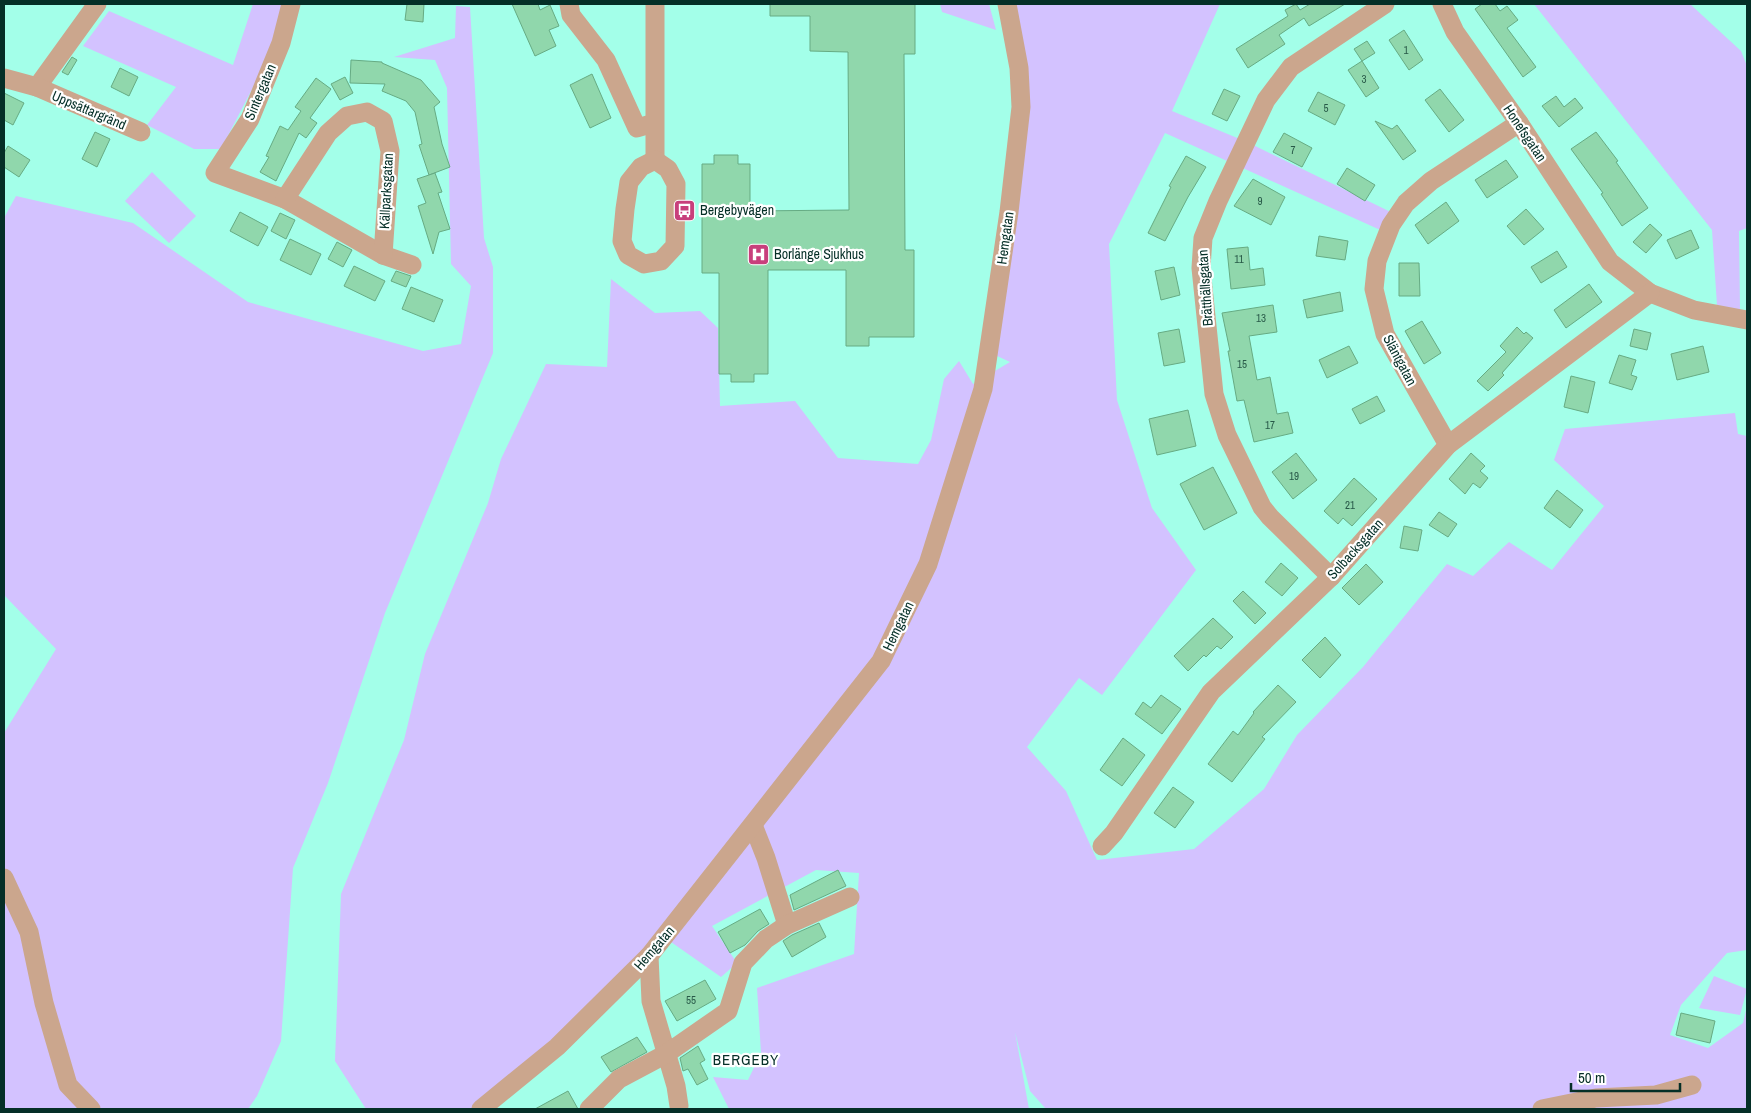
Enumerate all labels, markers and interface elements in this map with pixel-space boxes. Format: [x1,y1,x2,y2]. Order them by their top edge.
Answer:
house number: 1 [1403,43,1409,57]
street label: Sintergatan [240,61,280,123]
house number: 3 [1361,72,1367,86]
street label: Uppsättargränd [49,86,129,134]
house number: 5 [1323,101,1329,115]
street label: Honefsgatan [1499,101,1551,165]
house number: 7 [1290,143,1296,157]
street label: Källparksgatan [375,153,397,229]
house number: 9 [1257,194,1263,208]
bus stop icon: Bergebyvägen [672,198,696,222]
place label: Bergebyvägen [700,201,774,219]
street label: Hemgatan [992,211,1018,265]
hospital icon: Borlänge Sjukhus [746,242,770,266]
place label: Borlänge Sjukhus [774,245,864,263]
street label: Brätthällsgatan [1193,249,1217,327]
house number: 11 [1234,252,1244,266]
house number: 13 [1256,311,1266,325]
street label: Släntgatan [1379,332,1421,388]
house number: 15 [1237,357,1247,371]
house number: 17 [1265,418,1275,432]
house number: 19 [1289,469,1299,483]
house number: 21 [1345,498,1355,512]
street label: Solbacksgatan [1323,515,1387,583]
street label: Hemgatan [878,598,918,654]
street label: Hemgatan [630,922,678,974]
house number: 55 [686,993,696,1007]
district label: BERGEBY [713,1049,779,1070]
scale bar [1571,1060,1680,1092]
text: 50 m [1578,1067,1605,1088]

